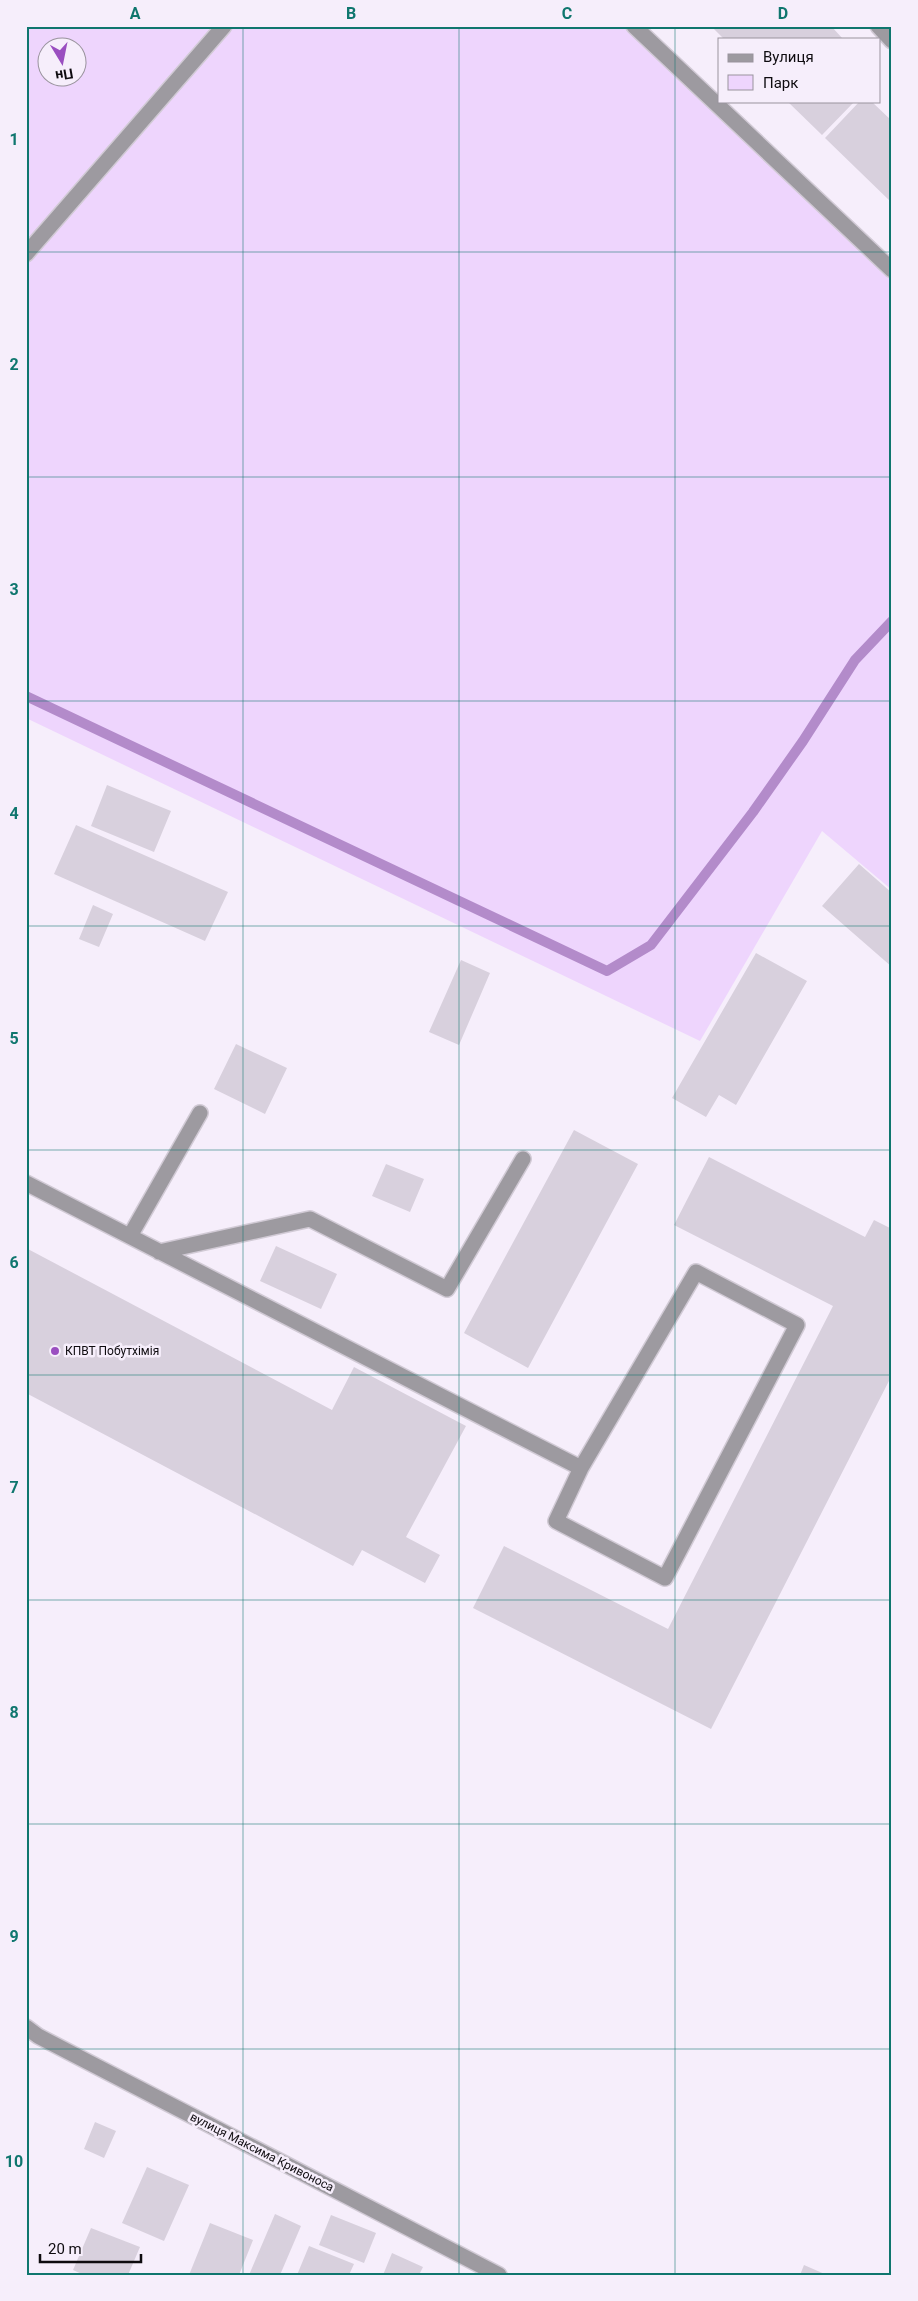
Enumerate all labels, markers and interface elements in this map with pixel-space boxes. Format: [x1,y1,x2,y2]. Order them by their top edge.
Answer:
text: A [130,4,141,23]
text: B [346,4,356,23]
text: C [562,4,572,23]
text: D [778,4,788,23]
north arrow [38,38,88,88]
legend [718,38,880,102]
text: Вулиця [763,48,814,66]
text: Пн [54,65,74,84]
text: Парк [763,74,798,92]
text: 1 [9,130,19,149]
text: 2 [9,355,19,374]
text: 3 [9,580,19,599]
text: 4 [9,804,19,823]
text: 5 [9,1029,19,1048]
text: 6 [9,1253,19,1272]
place label: КПВТ Побутхімія [65,1344,159,1358]
marker: КПВТ Побутхімія [49,1345,61,1357]
text: 7 [9,1478,19,1497]
text: 8 [9,1703,19,1722]
text: 9 [9,1927,19,1946]
street label: вулиця Максима Кривоноса [188,2110,336,2194]
text: 10 [5,2152,23,2171]
scale bar [40,2231,141,2263]
text: 20 m [48,2240,82,2258]

